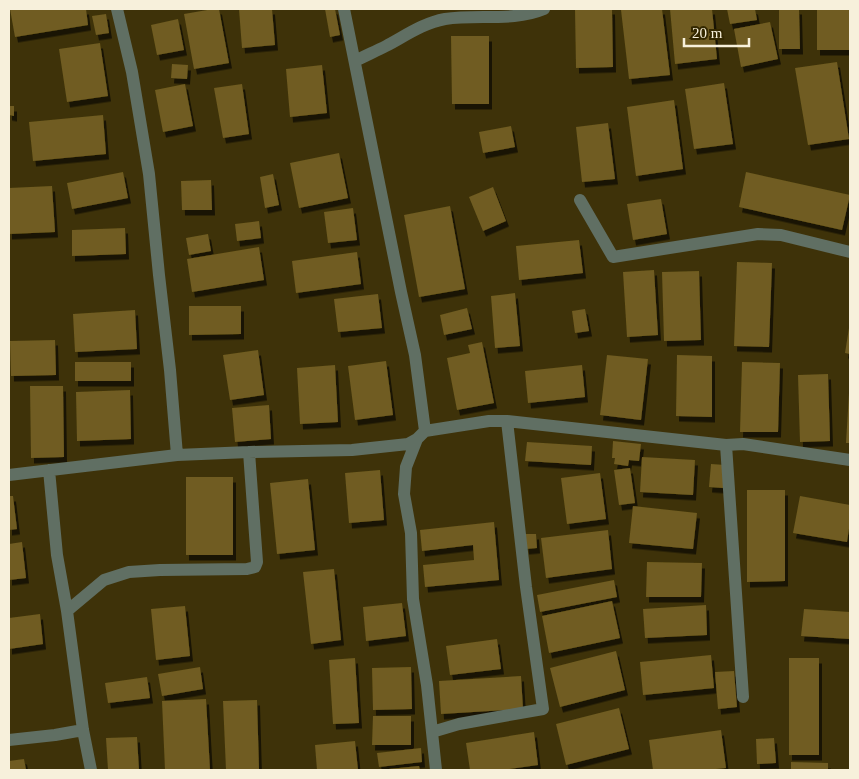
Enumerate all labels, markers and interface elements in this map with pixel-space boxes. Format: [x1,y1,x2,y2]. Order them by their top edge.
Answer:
scale bar [684,15,749,47]
text: 20 m [692,25,723,41]

